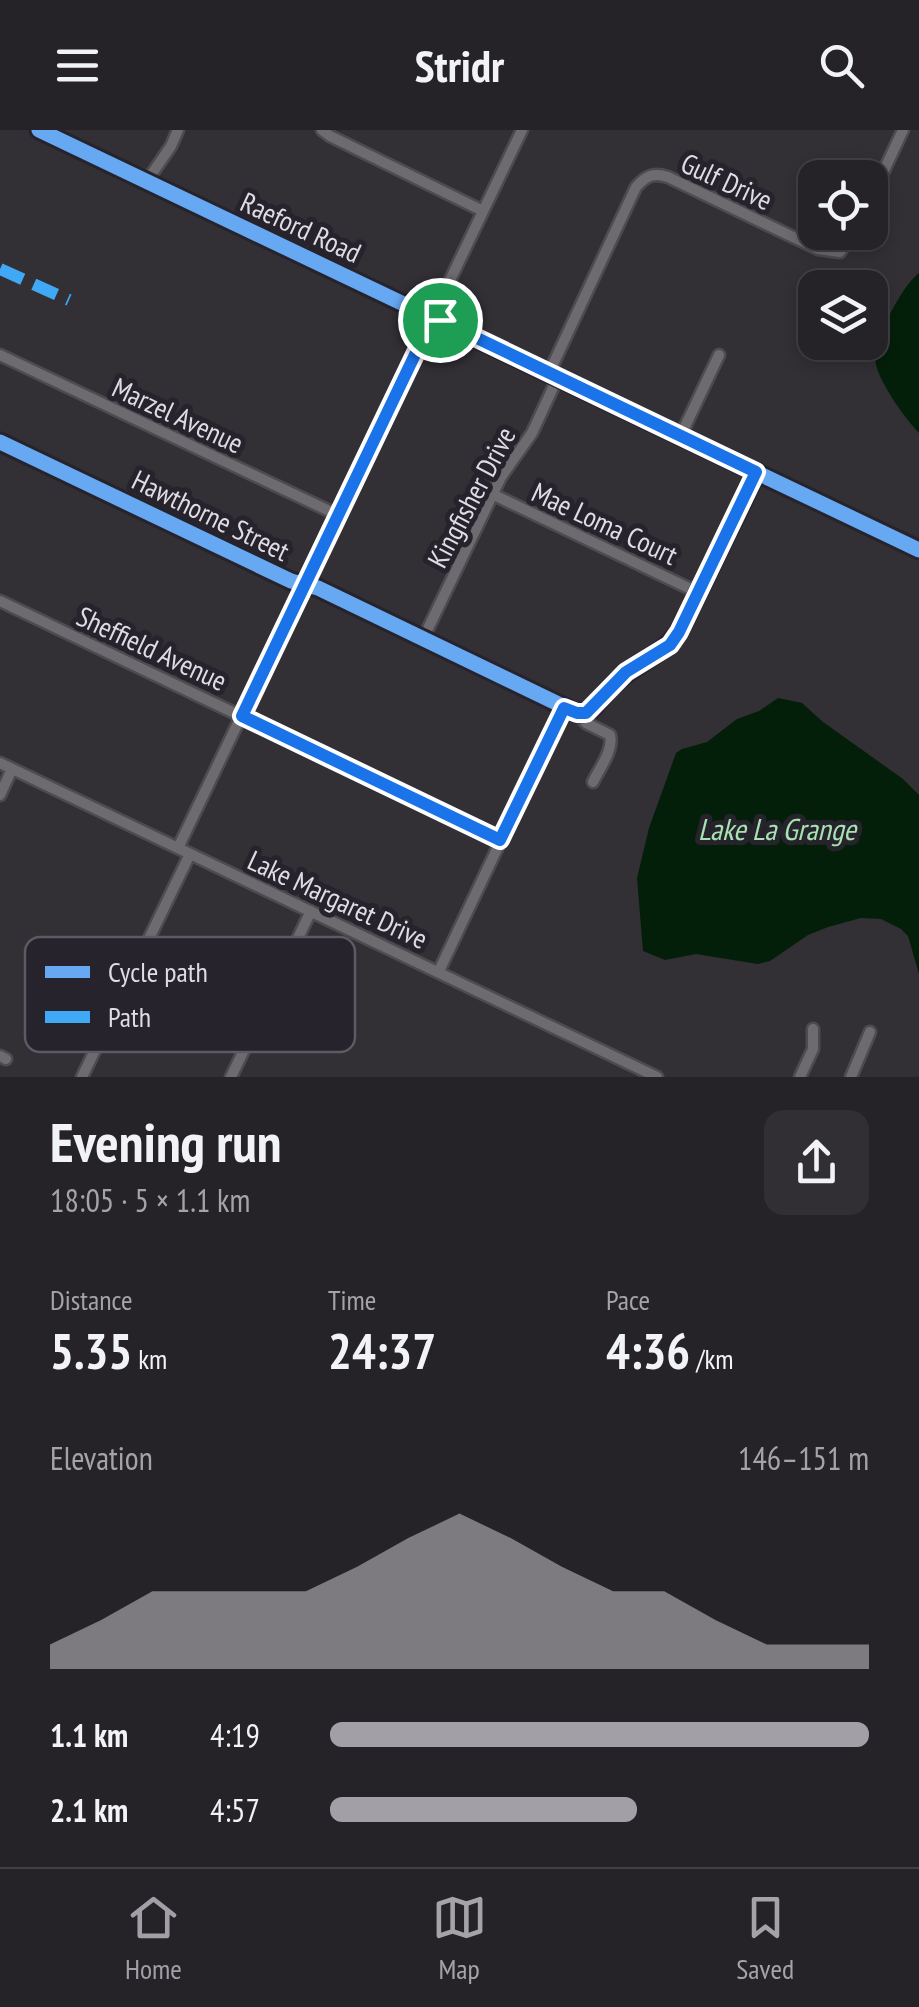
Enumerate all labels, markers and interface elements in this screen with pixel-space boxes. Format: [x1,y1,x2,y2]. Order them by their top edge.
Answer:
text: Stridr [415,36,504,94]
icon: menu [50,38,105,93]
icon: search [814,38,869,93]
street label: Gulf Drive [675,144,779,218]
map controls [798,160,888,360]
button: locate [798,160,888,250]
street label: Raeford Road [235,183,367,271]
button: layers [798,270,888,360]
pin [398,278,483,363]
icon: arrive [413,293,468,348]
street label: Marzel Avenue [106,369,250,461]
street label: Kingfisher Drive [418,420,524,574]
street label: Hawthorne Street [126,461,296,569]
street label: Mae Loma Court [526,473,684,573]
street label: Sheffield Avenue [71,597,233,699]
water label: Lake La Grange [698,809,858,848]
street label: Lake Margaret Drive [242,841,434,957]
legend [25,937,355,1052]
text: Cycle path [108,953,208,990]
text: Path [108,998,151,1035]
text: Evening run [50,1106,282,1177]
button: share [764,1110,869,1215]
text: 18:05 · 5 × 1.1 km [50,1179,250,1221]
text: Distance [50,1281,133,1318]
text: Time [328,1281,376,1318]
text: Pace [606,1281,650,1318]
text: 5.35 [50,1318,132,1383]
text: 24:37 [328,1318,436,1383]
text: 4:36 [606,1318,690,1383]
text: km [132,1340,167,1377]
text: /km [690,1340,734,1377]
text: Elevation [50,1437,153,1479]
text: 146–151 m [738,1437,869,1479]
text: 1.1 km [50,1714,128,1756]
text: 4:19 [210,1714,260,1756]
text: 2.1 km [50,1789,128,1831]
text: 4:57 [210,1789,260,1831]
tab: Home [125,1890,182,1987]
tab: Map [432,1890,487,1987]
tab: Saved [736,1890,794,1987]

